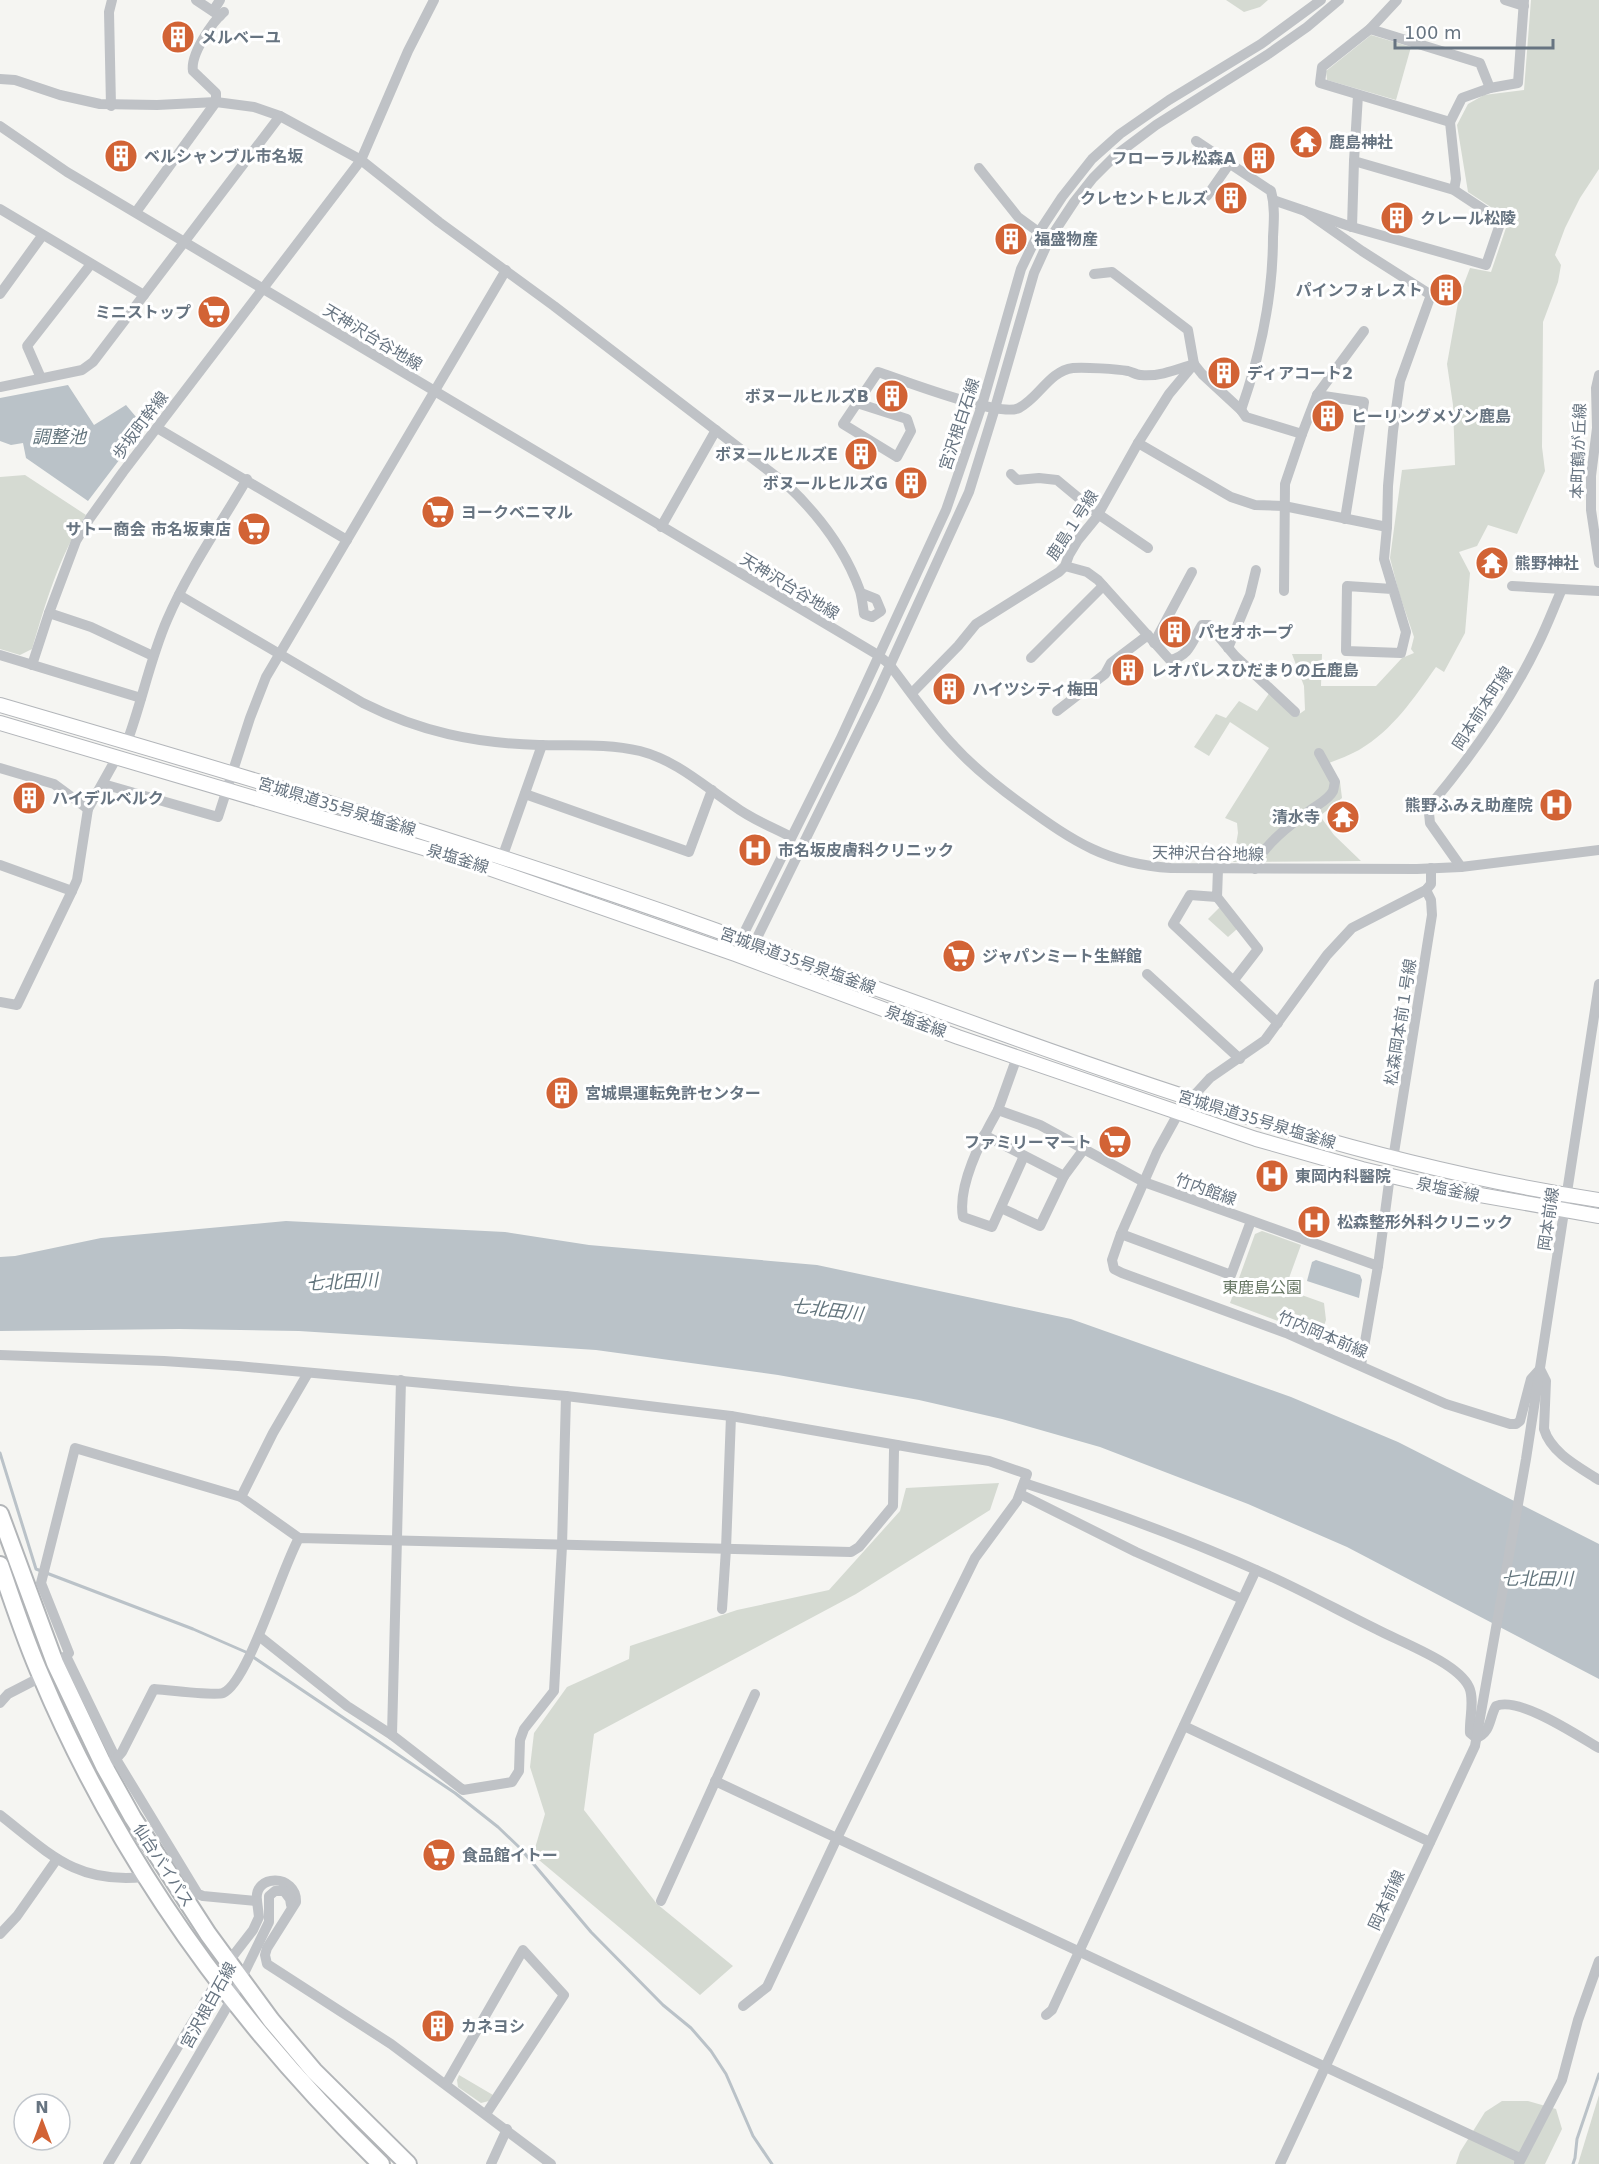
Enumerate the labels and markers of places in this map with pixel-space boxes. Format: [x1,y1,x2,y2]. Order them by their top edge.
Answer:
building icon: メルベーユ [160,19,196,55]
place label: メルベーユ [201,28,281,47]
temple icon: 鹿島神社 [1288,124,1324,160]
place label: 鹿島神社 [1329,133,1393,152]
building icon: ベルシャンブル市名坂 [103,138,139,174]
building icon: フローラル松森A [1241,140,1277,176]
place label: ベルシャンブル市名坂 [144,147,304,166]
place label: フローラル松森A [1112,149,1237,168]
building icon: クレセントヒルズ [1213,180,1249,216]
place label: クレセントヒルズ [1080,189,1208,208]
building icon: クレール松陵 [1379,200,1415,236]
place label: クレール松陵 [1420,209,1516,228]
building icon: 福盛物産 [993,221,1029,257]
place label: 福盛物産 [1034,230,1098,249]
building icon: パインフォレスト [1428,272,1464,308]
place label: パインフォレスト [1295,281,1423,300]
supermarket icon: ミニストップ [196,294,232,330]
place label: ミニストップ [95,303,191,322]
building icon: ディアコート2 [1206,355,1242,391]
place label: ディアコート2 [1247,364,1353,383]
building icon: ボヌールヒルズB [874,378,910,414]
place label: ボヌールヒルズB [745,387,869,406]
building icon: ヒーリングメゾン鹿島 [1310,398,1346,434]
place label: ヒーリングメゾン鹿島 [1351,407,1511,426]
building icon: ボヌールヒルズE [843,436,879,472]
place label: ボヌールヒルズE [715,445,838,464]
building icon: ボヌールヒルズG [893,465,929,501]
place label: ボヌールヒルズG [763,474,888,493]
supermarket icon: ヨークベニマル [420,494,456,530]
place label: ヨークベニマル [461,503,573,522]
supermarket icon: サトー商会 市名坂東店 [236,511,272,547]
place label: サトー商会 市名坂東店 [65,520,231,539]
temple icon: 熊野神社 [1474,545,1510,581]
place label: 熊野神社 [1515,554,1579,573]
building icon: パセオホープ [1157,614,1193,650]
place label: パセオホープ [1198,623,1293,642]
building icon: レオパレスひだまりの丘鹿島 [1110,652,1146,688]
place label: レオパレスひだまりの丘鹿島 [1151,661,1359,680]
building icon: ハイツシティ梅田 [931,671,967,707]
place label: ハイツシティ梅田 [972,680,1099,699]
building icon: ハイデルベルク [11,780,47,816]
hospital icon: 熊野ふみえ助産院 [1538,787,1574,823]
place label: ハイデルベルク [52,789,164,808]
place label: 熊野ふみえ助産院 [1405,796,1533,815]
temple icon: 清水寺 [1325,799,1361,835]
place label: 清水寺 [1272,808,1320,827]
hospital icon: 市名坂皮膚科クリニック [737,832,773,868]
place label: 市名坂皮膚科クリニック [778,841,954,860]
supermarket icon: ジャパンミート生鮮館 [941,938,977,974]
place label: ジャパンミート生鮮館 [982,947,1142,966]
building icon: 宮城県運転免許センター [544,1075,580,1111]
place label: 宮城県運転免許センター [585,1084,761,1103]
supermarket icon: ファミリーマート [1097,1124,1133,1160]
place label: ファミリーマート [964,1133,1092,1152]
hospital icon: 東岡内科醫院 [1254,1158,1290,1194]
place label: 東岡内科醫院 [1295,1167,1391,1186]
hospital icon: 松森整形外科クリニック [1296,1204,1332,1240]
place label: 松森整形外科クリニック [1337,1213,1513,1232]
supermarket icon: 食品館イトー [421,1837,457,1873]
place label: 食品館イトー [462,1846,558,1865]
building icon: カネヨシ [420,2008,456,2044]
place label: カネヨシ [461,2017,525,2036]

